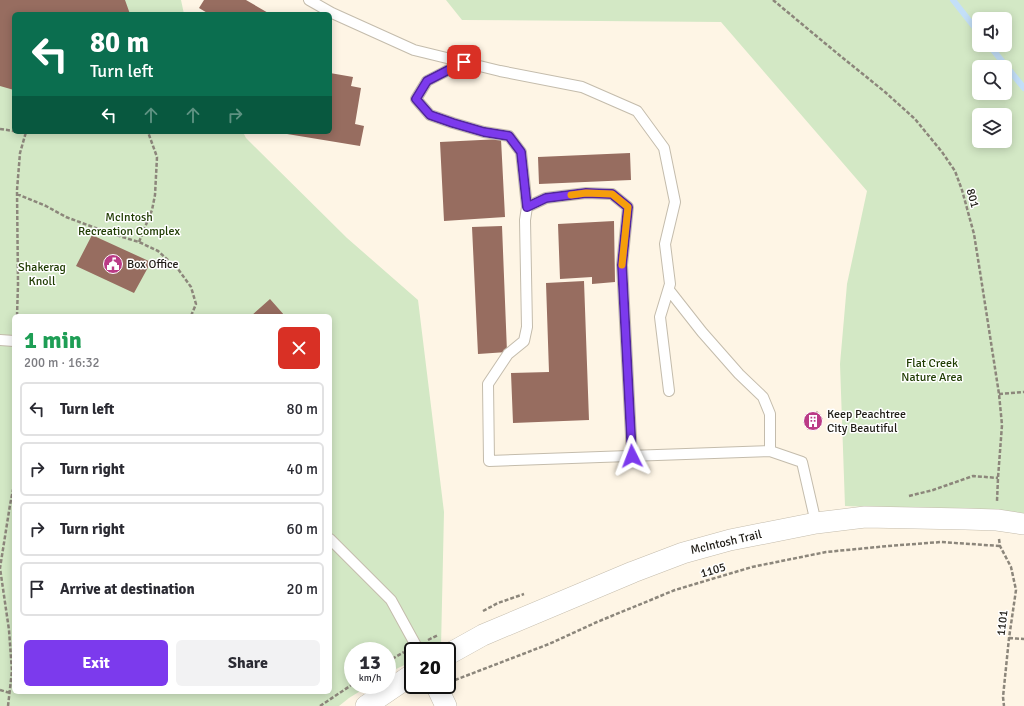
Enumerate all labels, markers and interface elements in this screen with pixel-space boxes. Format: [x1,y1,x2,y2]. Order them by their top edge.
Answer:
map controls [972,12,1012,148]
button: sound [972,12,1012,52]
text: 80 m [90,26,149,60]
icon: left [24,28,76,80]
pin [447,45,481,79]
icon: arrive [453,51,475,73]
text: Turn left [90,60,153,82]
button: search [972,60,1012,100]
icon: left [98,104,120,126]
icon: ahead [140,104,162,126]
icon: ahead [182,104,204,126]
icon: right [224,104,246,126]
button: layers [972,108,1012,148]
street label: 801 [963,187,982,209]
park label: McIntosh Recreation Complex [78,210,181,239]
public building icon: Box Office [102,253,124,275]
place label: Box Office [127,257,179,272]
park label: Shakerag Knoll [18,260,66,289]
text: 1 min [24,325,82,355]
button: close [278,327,320,369]
text: 200 m · 16:32 [24,355,100,371]
park label: Flat Creek Nature Area [901,356,963,385]
icon: left [26,398,48,420]
text: Turn left [60,400,114,418]
text: 80 m [287,400,318,418]
place label: Keep Peachtree City Beautiful [827,407,906,436]
building icon: Keep Peachtree City Beautiful [802,410,824,432]
position arrow [611,435,653,477]
icon: right [26,458,48,480]
text: Turn right [60,460,125,478]
text: 40 m [287,460,318,478]
icon: right [26,518,48,540]
text: Turn right [60,520,125,538]
text: 60 m [287,520,318,538]
street label: McIntosh Trail [689,527,764,558]
street label: 1105 [699,560,728,581]
icon: arrive [26,578,48,600]
text: Arrive at destination [60,580,195,598]
text: 20 m [287,580,318,598]
street label: 1101 [993,609,1012,637]
button: Exit [24,640,168,686]
button: Share [176,640,320,686]
speed limit sign: 20 [404,642,456,694]
text: 13 [359,650,381,675]
text: km/h [359,672,381,684]

